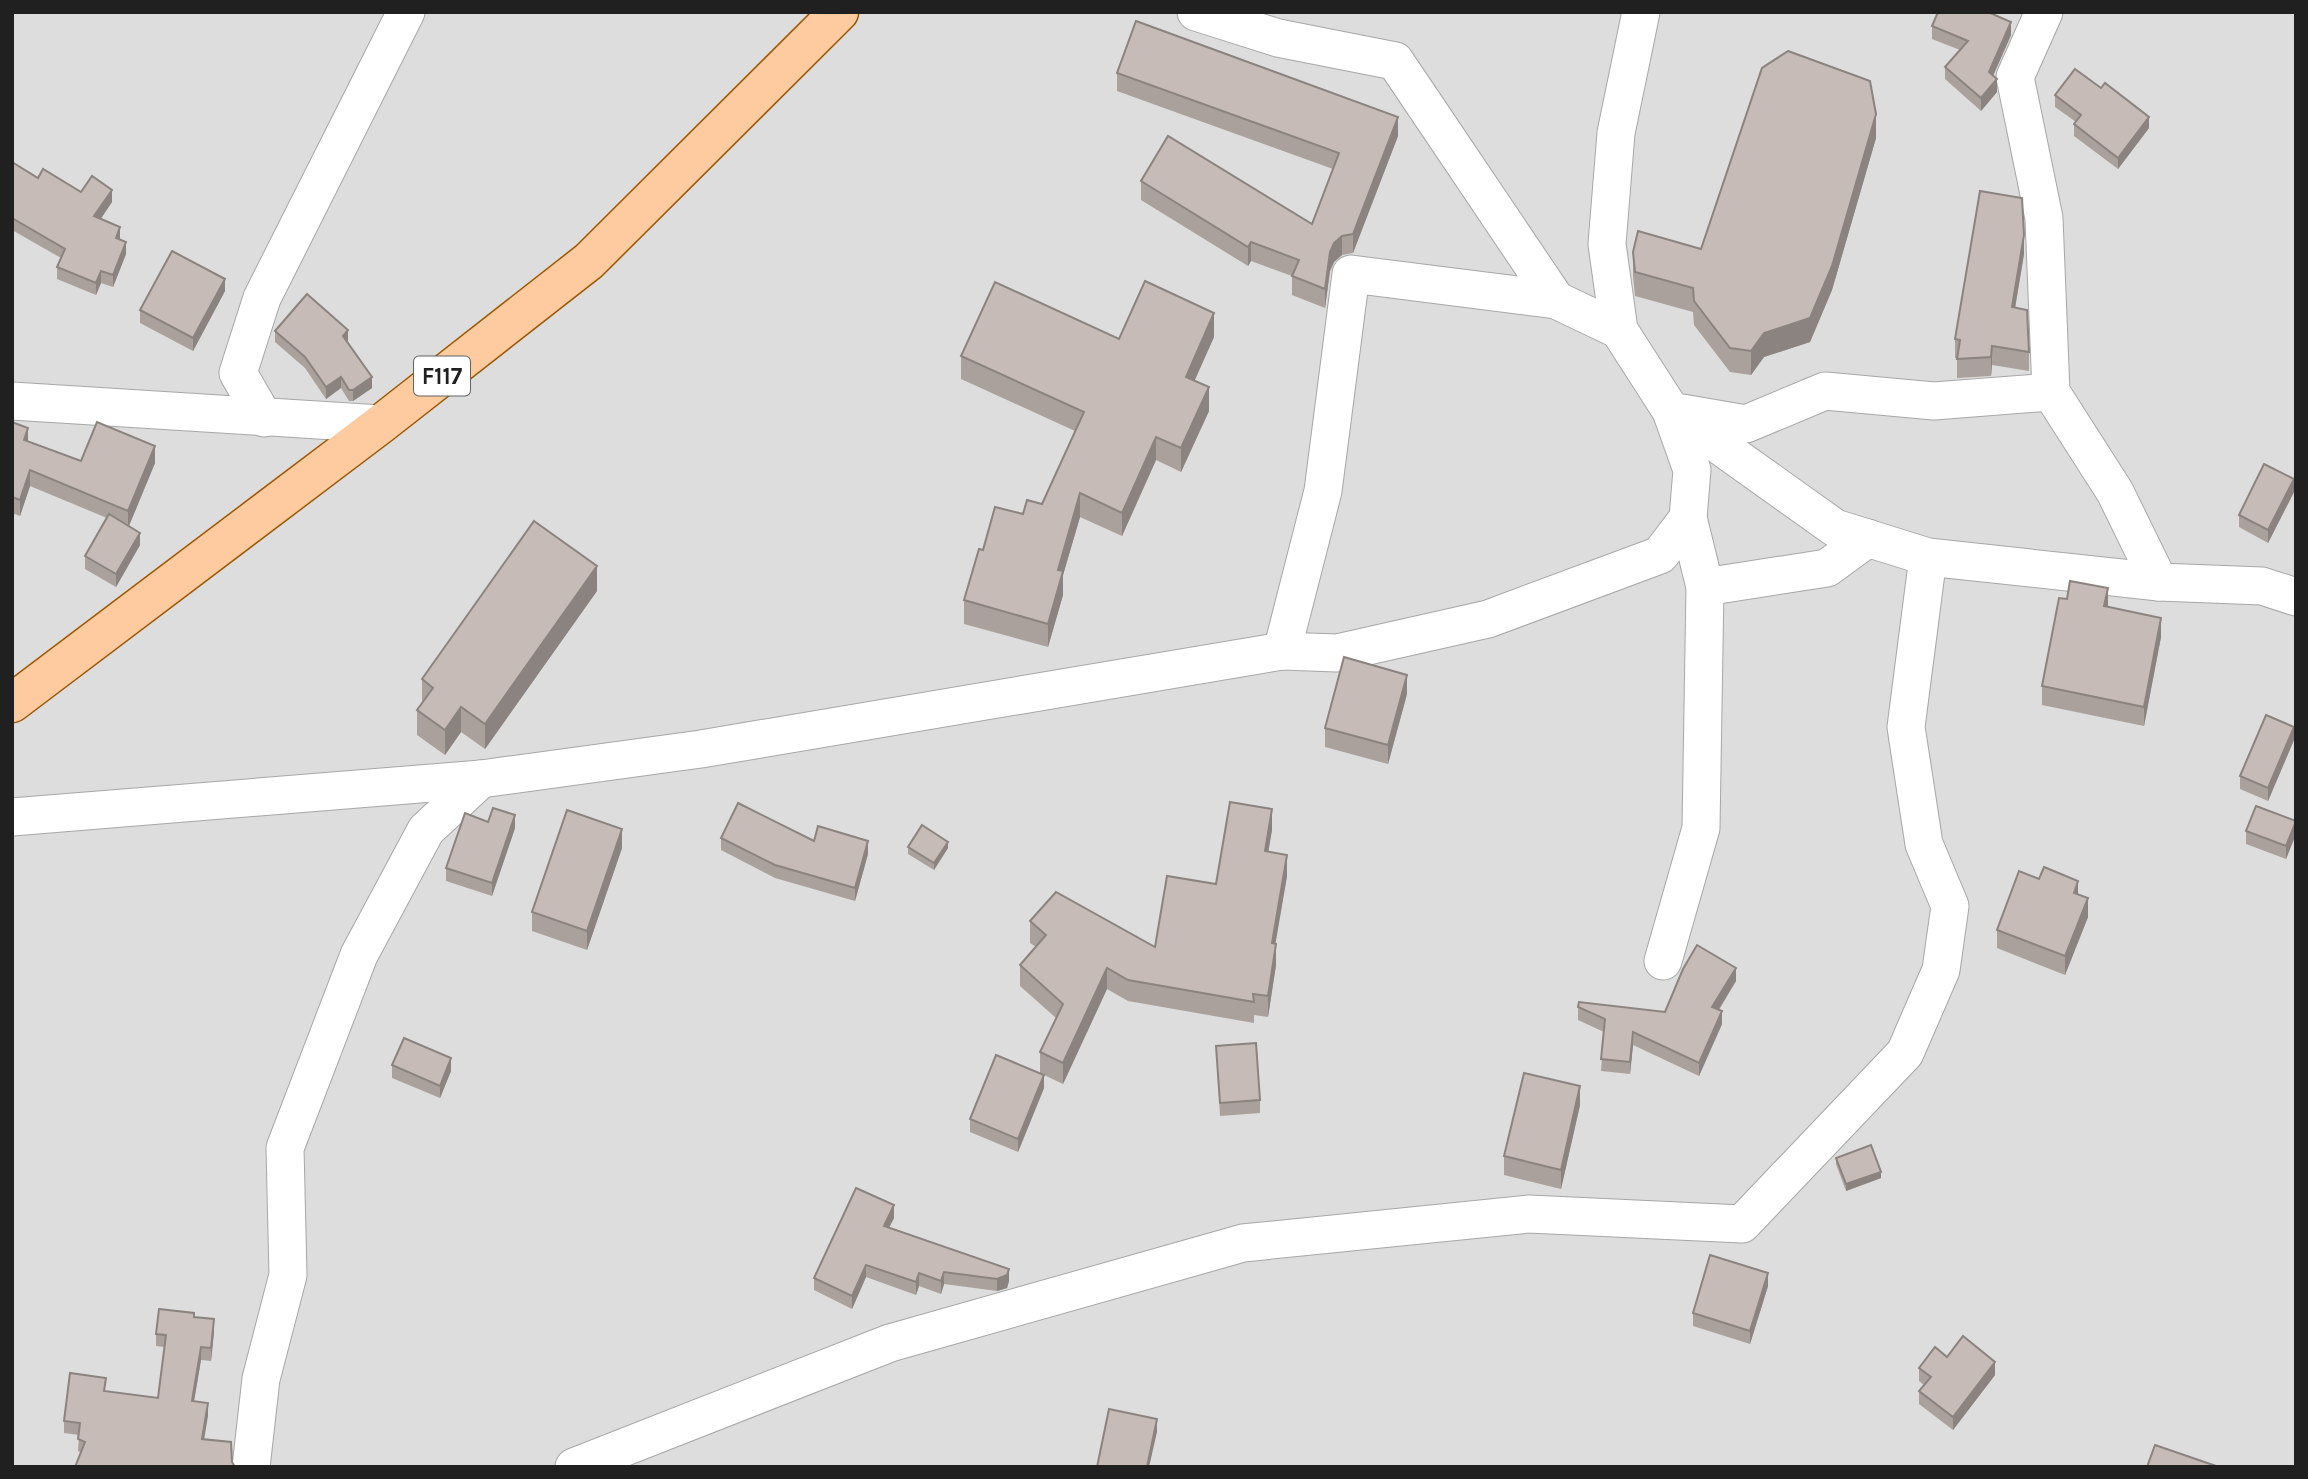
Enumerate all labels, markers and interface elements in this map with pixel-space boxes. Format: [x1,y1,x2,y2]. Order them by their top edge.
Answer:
road number: F117 [414,356,470,396]

